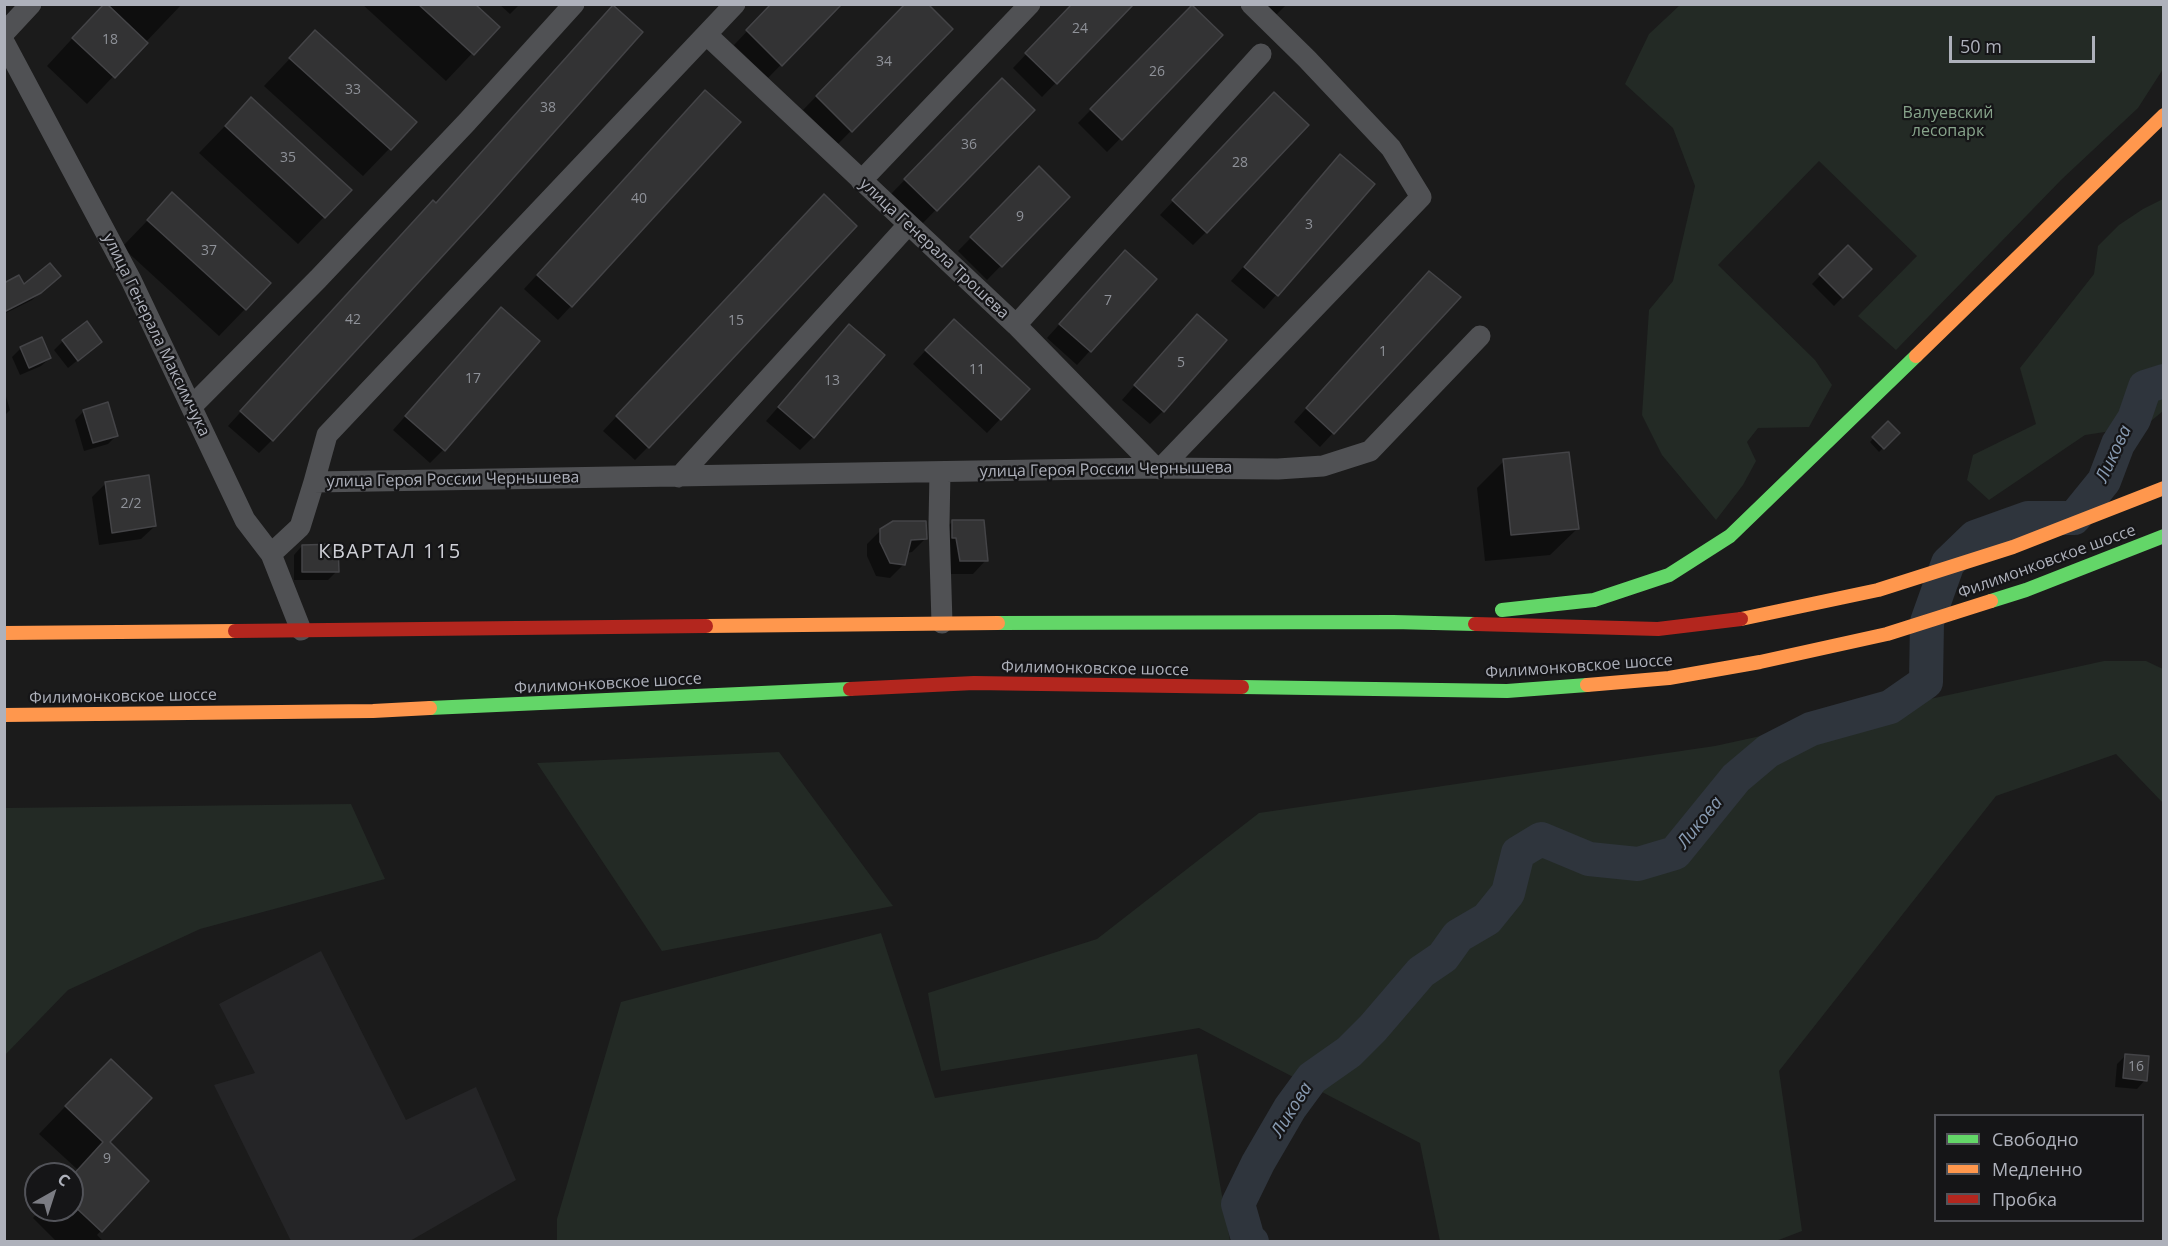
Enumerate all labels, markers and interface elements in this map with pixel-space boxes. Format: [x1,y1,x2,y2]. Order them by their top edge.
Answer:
house number: 24 [1072,21,1088,37]
scale bar [1952,24,2098,62]
house number: 18 [102,32,118,48]
text: 50 m [1960,34,2002,58]
house number: 34 [876,54,892,70]
house number: 26 [1149,64,1165,80]
house number: 33 [345,82,361,98]
house number: 38 [540,100,556,116]
park label: Валуевский лесопарк [1903,103,1993,141]
house number: 36 [961,137,977,153]
house number: 35 [280,150,296,166]
house number: 28 [1232,155,1248,171]
street label: улица Генерала Трошева [855,175,1013,323]
house number: 40 [631,191,647,207]
house number: 9 [1016,209,1024,225]
house number: 3 [1305,217,1313,233]
street label: улица Генерала Максимчука [98,230,214,440]
house number: 37 [201,243,217,259]
house number: 7 [1104,293,1112,309]
house number: 42 [345,312,361,328]
house number: 15 [728,313,744,329]
house number: 1 [1379,344,1387,360]
house number: 5 [1177,355,1185,371]
house number: 11 [969,362,985,378]
house number: 17 [465,371,481,387]
house number: 13 [824,373,840,389]
water label: Ликова [2091,422,2137,486]
street label: улица Героя России Чернышева [979,458,1233,482]
street label: улица Героя России Чернышева [326,468,580,492]
house number: 2/2 [120,496,142,512]
street label: Филимонковское шоссе [1956,521,2138,603]
district label: КВАРТАЛ 115 [318,540,462,564]
street label: Филимонковское шоссе [1485,651,1673,683]
street label: Филимонковское шоссе [1001,658,1189,680]
street label: Филимонковское шоссе [514,670,702,698]
street label: Филимонковское шоссе [29,686,217,708]
water label: Ликова [1673,793,1727,853]
house number: 16 [2128,1059,2144,1075]
water label: Ликова [1267,1079,1317,1141]
legend [1934,1114,2144,1222]
text: Свободно [1992,1127,2079,1151]
house number: 9 [103,1151,111,1167]
text: Медленно [1992,1157,2083,1181]
north arrow [24,1162,84,1222]
text: С [53,1168,75,1191]
text: Пробка [1992,1187,2057,1211]

